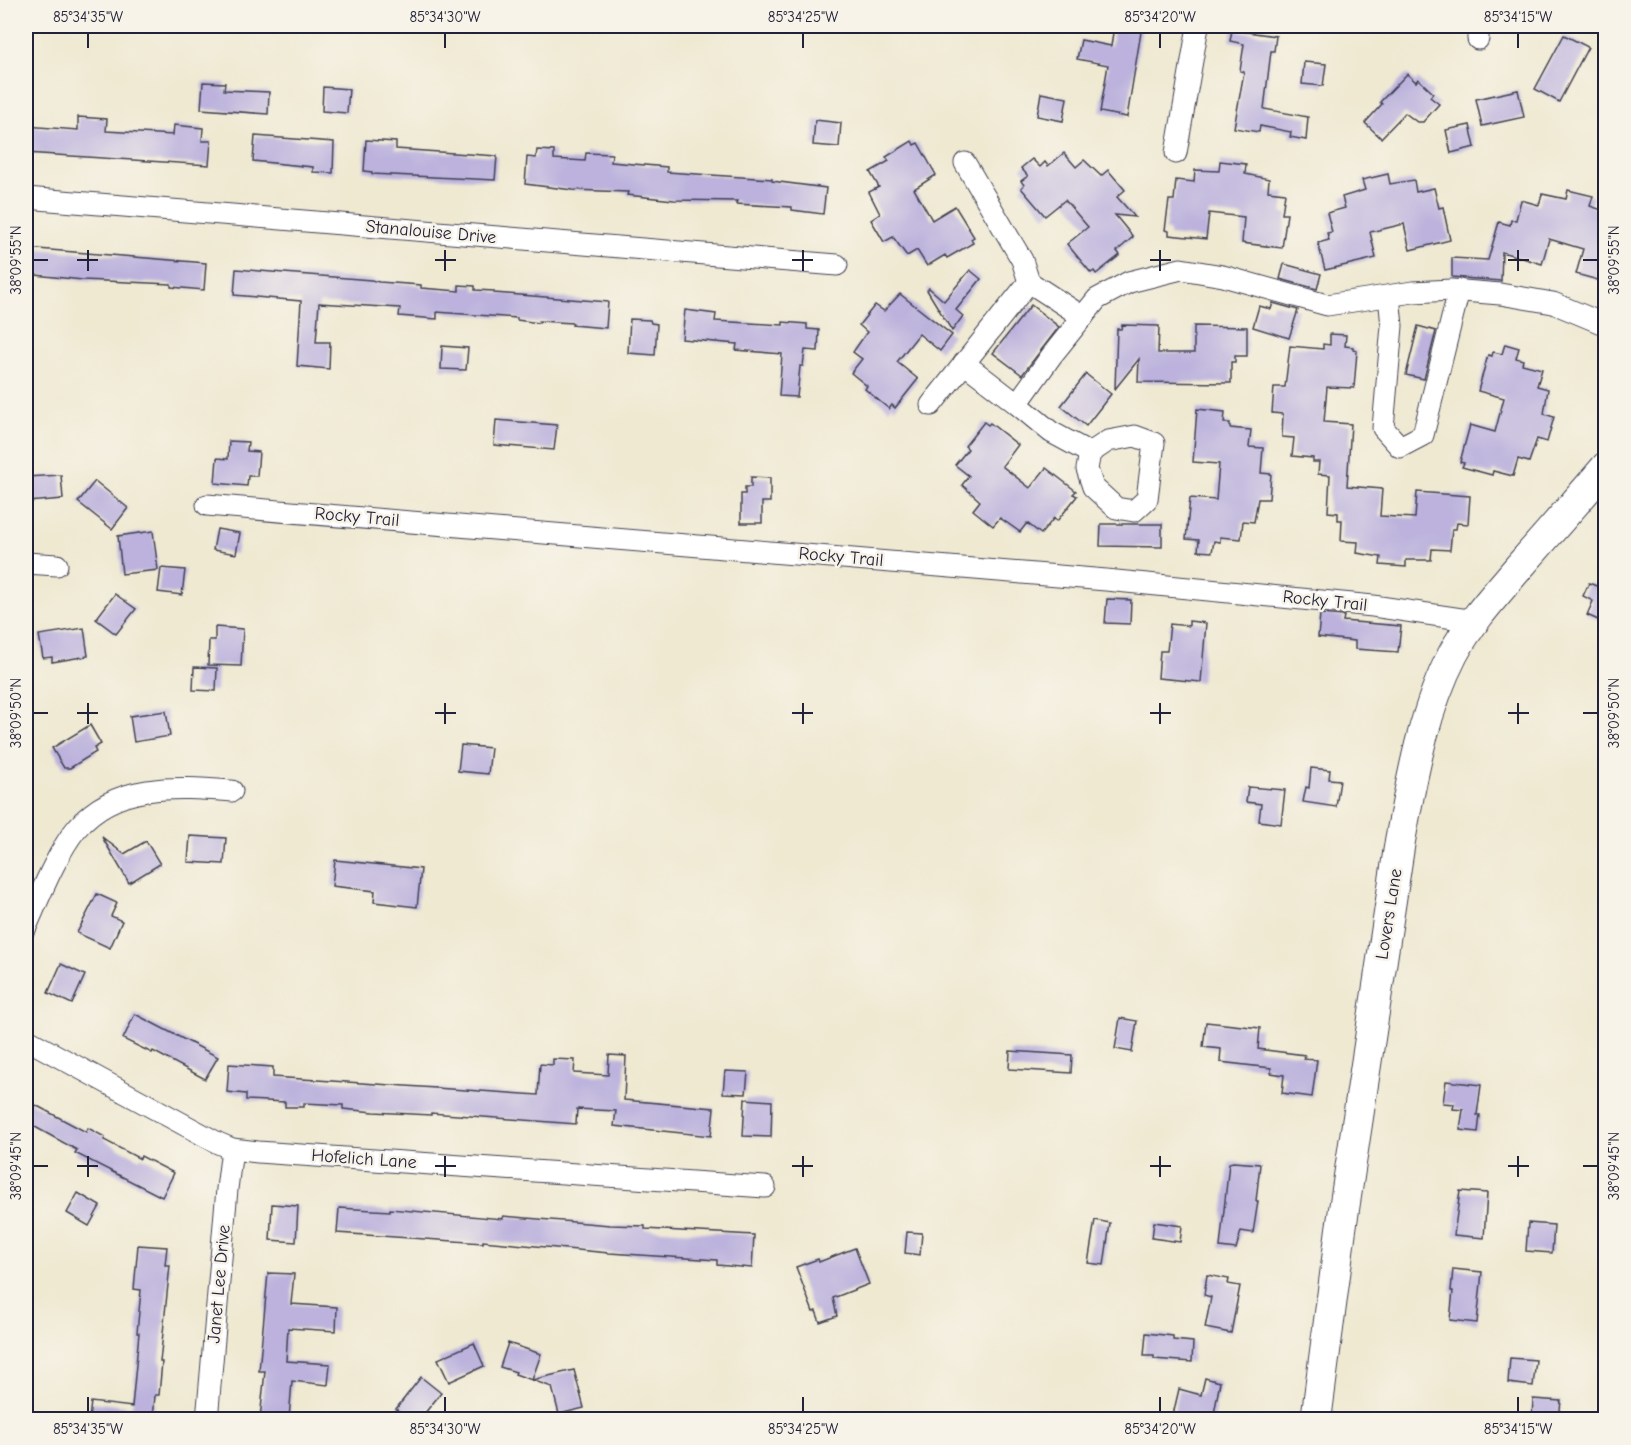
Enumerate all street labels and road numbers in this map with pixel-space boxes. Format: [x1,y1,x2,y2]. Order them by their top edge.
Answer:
street label: Stanalouise Drive [365,216,497,248]
street label: Rocky Trail [314,503,400,531]
street label: Rocky Trail [798,543,884,571]
street label: Rocky Trail [1282,586,1368,616]
street label: Lovers Lane [1371,867,1407,961]
street label: Hofelich Lane [311,1145,417,1173]
street label: Janet Lee Drive [203,1224,235,1344]

